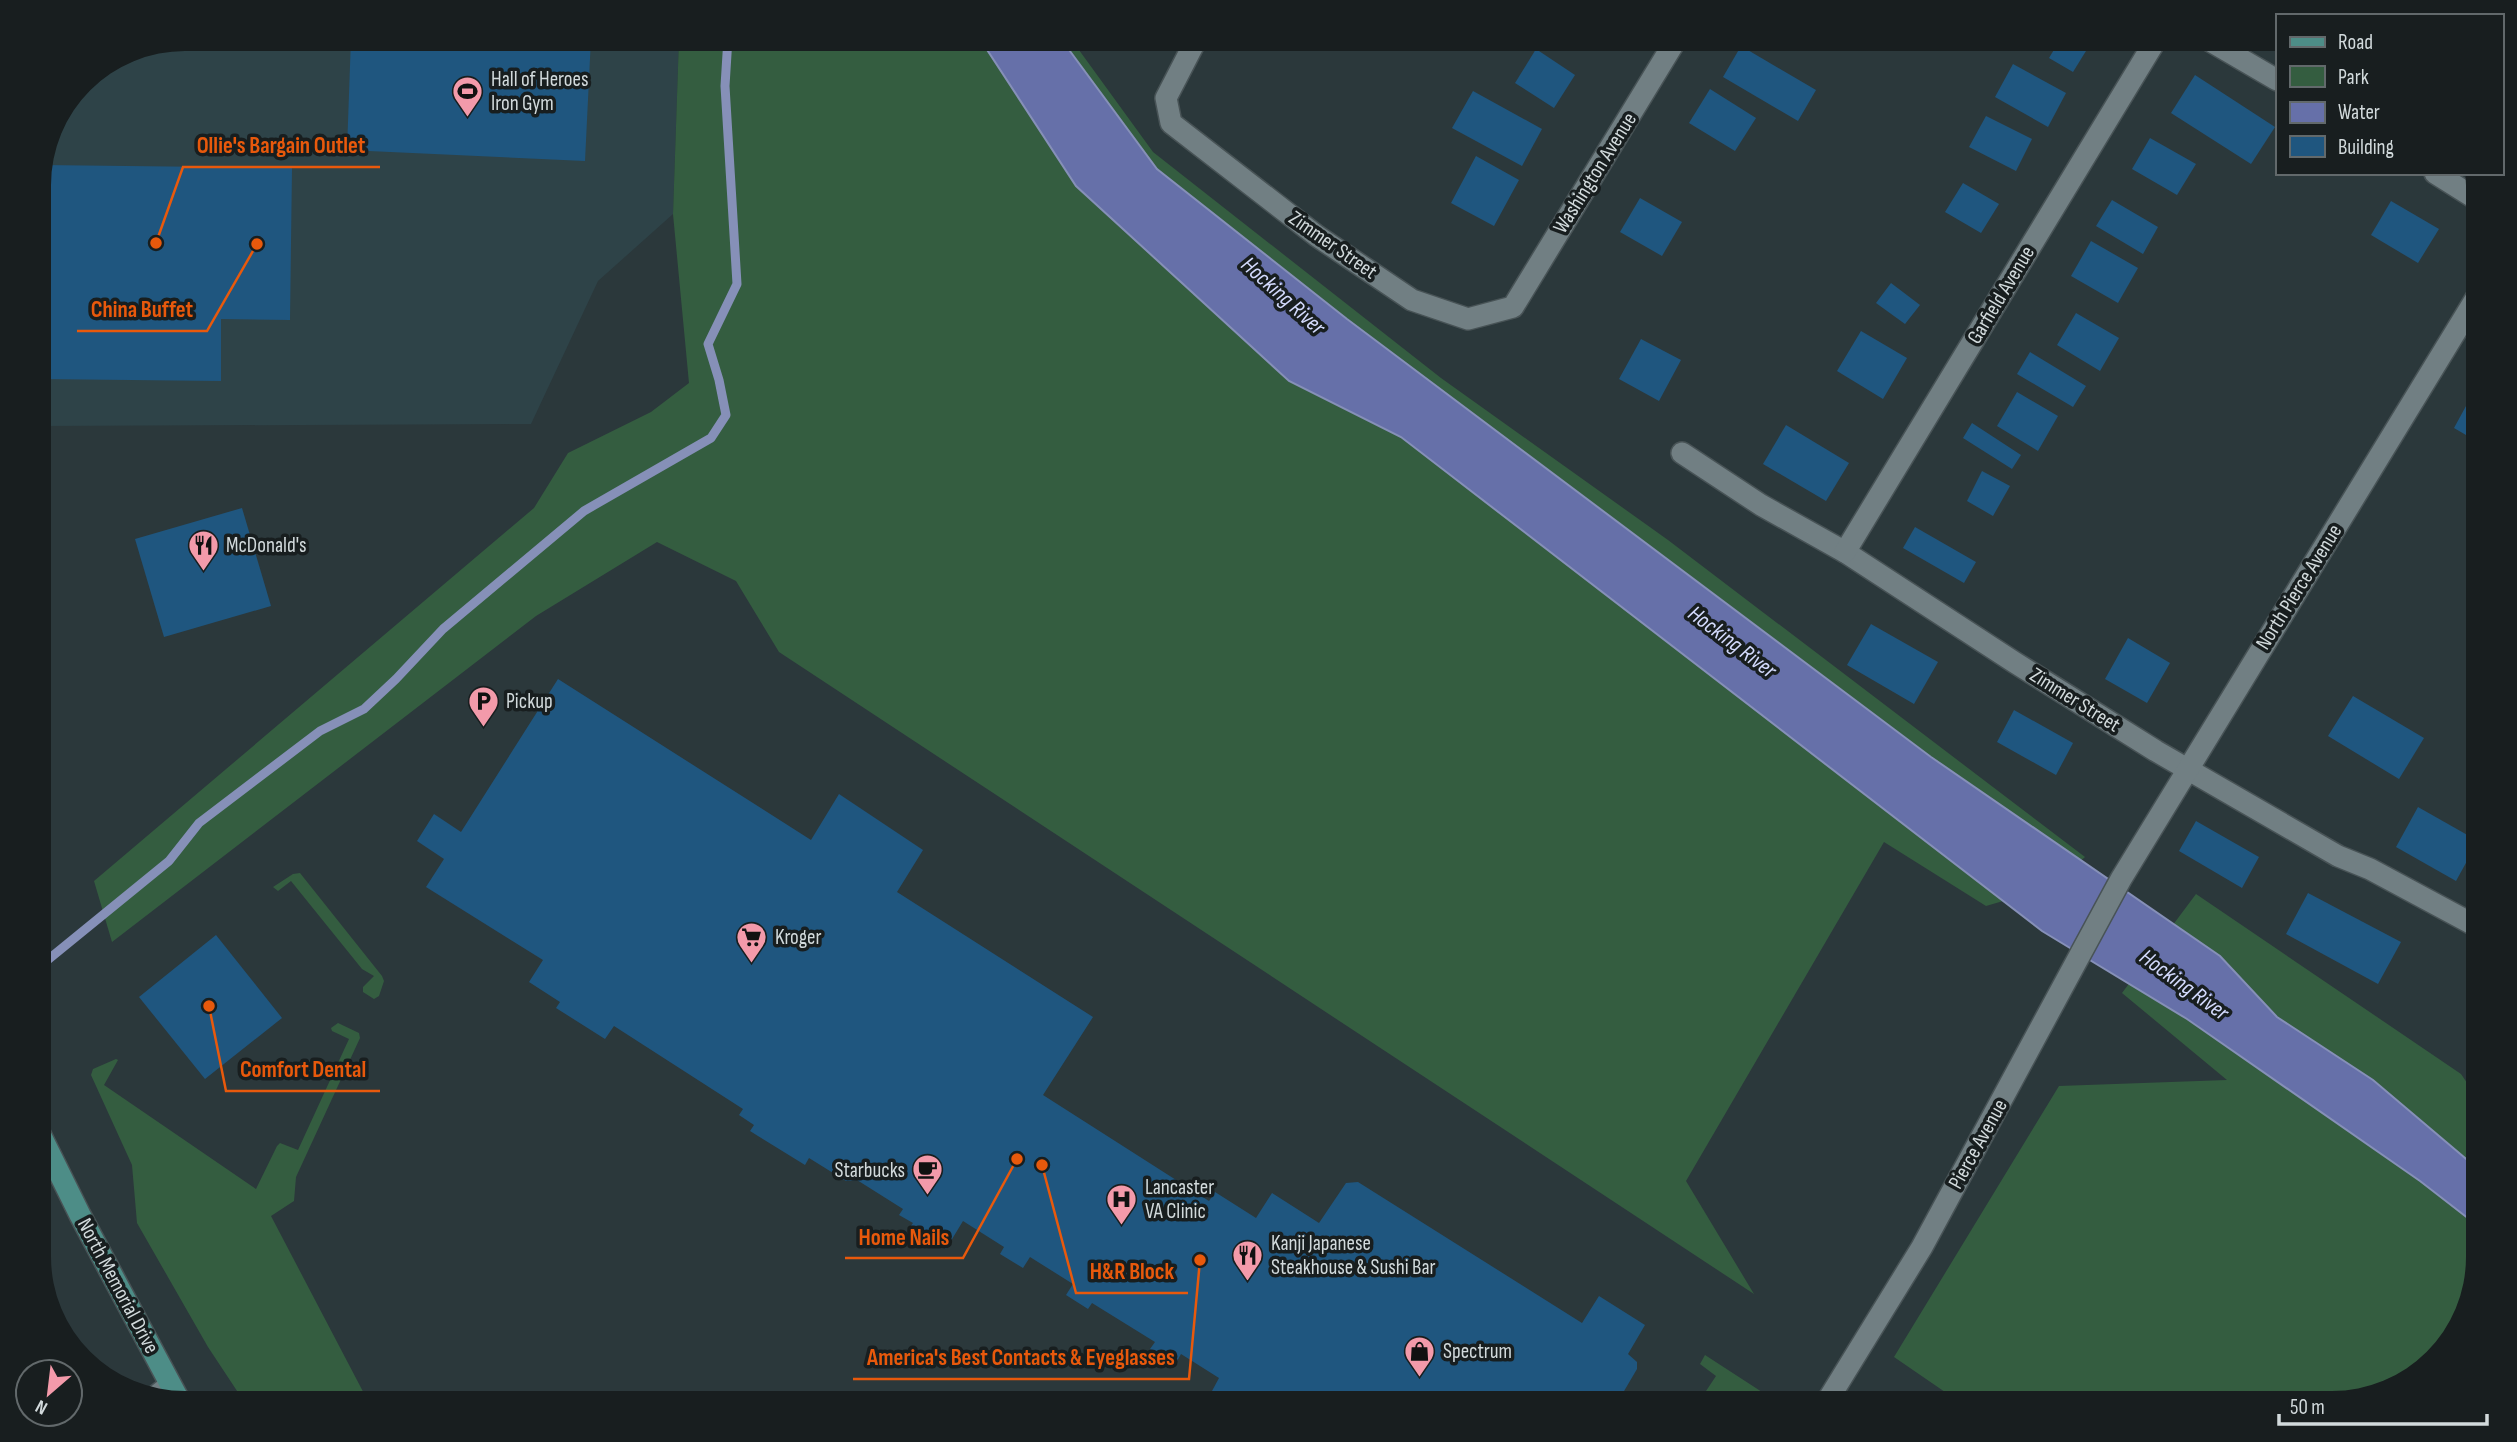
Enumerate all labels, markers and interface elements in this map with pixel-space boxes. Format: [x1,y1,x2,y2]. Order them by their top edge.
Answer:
legend [2276,14,2503,175]
text: Road [2338,30,2373,55]
text: Park [2338,65,2369,90]
place label: Hall of Heroes Iron Gym [491,67,588,116]
sports icon: Hall of Heroes Iron Gym [451,74,485,118]
text: Water [2338,100,2380,125]
street label: Washington Avenue [1548,108,1642,238]
callout: Ollie's Bargain Outlet [183,123,380,167]
text: Ollie's Bargain Outlet [197,132,366,160]
text: Building [2338,135,2394,160]
street label: Zimmer Street [1284,206,1382,284]
street label: Garfield Avenue [1962,242,2040,348]
water label: Hocking River [1235,251,1332,342]
callout: China Buffet [77,287,207,331]
text: China Buffet [91,296,194,324]
street label: North Pierce Avenue [2251,520,2347,654]
restaurant icon: McDonald's [186,528,220,572]
place label: McDonald's [226,533,307,558]
water label: Hocking River [1682,600,1783,685]
street label: Zimmer Street [2025,662,2125,738]
parking icon: Pickup [466,684,500,728]
place label: Pickup [506,689,553,714]
supermarket icon: Kroger [735,920,769,964]
place label: Kroger [775,925,822,950]
water label: Hocking River [2134,943,2235,1028]
callout: Comfort Dental [226,1047,380,1091]
text: Comfort Dental [240,1056,366,1084]
street label: Pierce Avenue [1943,1095,2013,1193]
cafe icon: Starbucks [911,1153,945,1197]
place label: Starbucks [834,1158,905,1183]
place label: Lancaster VA Clinic [1145,1175,1214,1224]
hospital icon: Lancaster VA Clinic [1105,1182,1139,1226]
street label: North Memorial Drive [72,1214,164,1358]
callout: Home Nails [845,1214,963,1258]
text: Home Nails [859,1224,950,1252]
place label: Kanji Japanese Steakhouse & Sushi Bar [1271,1231,1436,1280]
restaurant icon: Kanji Japanese Steakhouse & Sushi Bar [1231,1238,1265,1282]
callout: H&R Block [1076,1249,1188,1293]
text: H&R Block [1090,1258,1174,1286]
shop icon: Spectrum [1403,1334,1437,1378]
callout: America's Best Contacts & Eyeglasses [853,1335,1189,1379]
place label: Spectrum [1443,1339,1512,1364]
text: America's Best Contacts & Eyeglasses [866,1344,1175,1372]
north arrow [14,1358,84,1428]
scale bar [2279,1382,2487,1426]
text: N [32,1394,52,1419]
text: 50 m [2290,1395,2325,1420]

